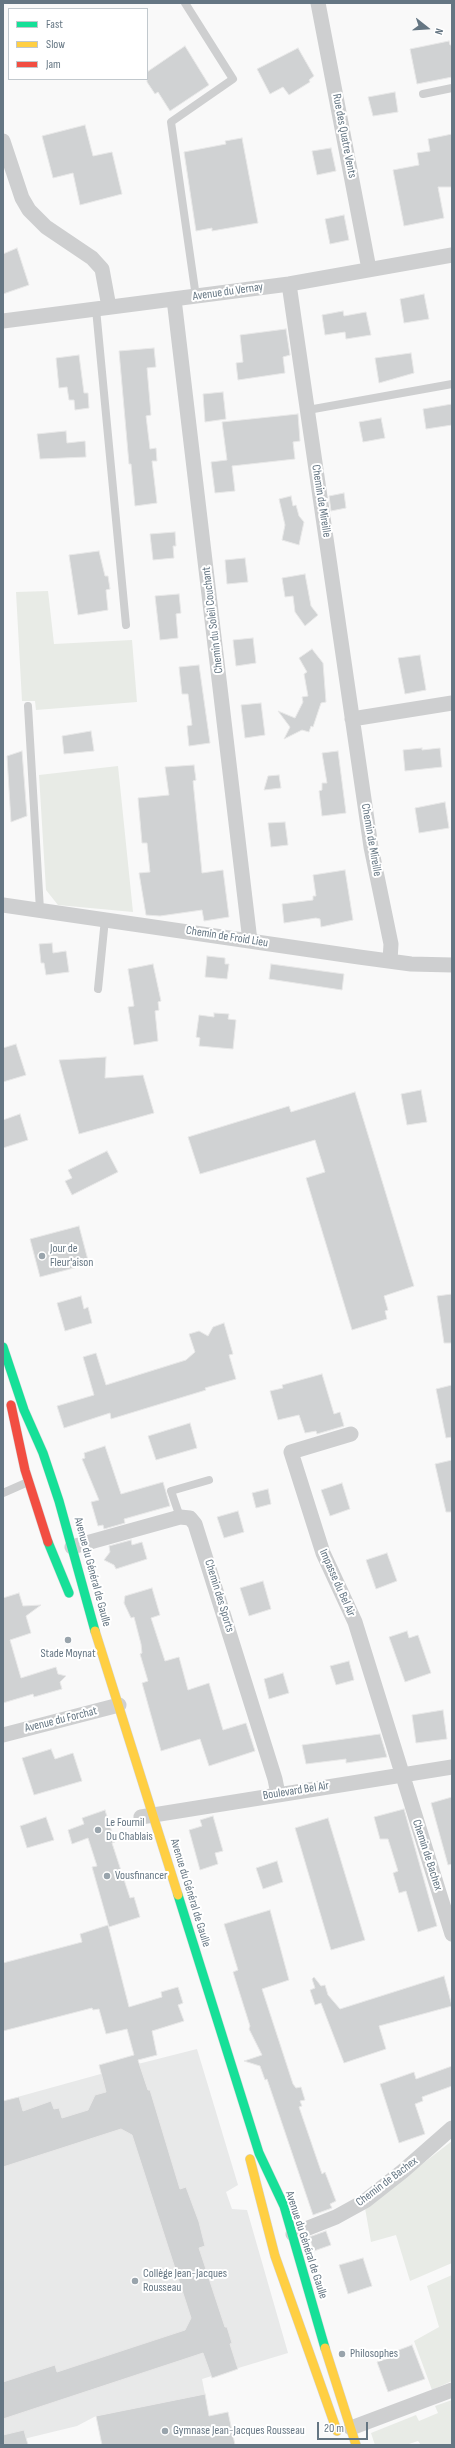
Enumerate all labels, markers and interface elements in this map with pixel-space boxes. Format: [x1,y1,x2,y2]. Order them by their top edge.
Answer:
legend [8,8,148,80]
north arrow [407,8,447,48]
text: Fast [46,17,63,32]
text: N [432,27,446,36]
text: Slow [46,37,65,52]
text: Jam [46,57,61,72]
street label: Rue des Quatre Vents [329,93,359,179]
street label: Avenue du Vernay [192,280,264,304]
street label: Chemin de Mireille [308,464,334,538]
street label: Chemin du Soleil Couchant [199,566,227,674]
street label: Chemin de Mireille [358,803,384,877]
street label: Chemin de Froid Lieu [185,923,269,951]
place label: Jour de Fleur'aison [50,1242,93,1270]
marker: Jour de Fleur'aison [37,1251,47,1261]
street label: Avenue du Général de Gaulle [70,1516,114,1628]
street label: Impasse du Bel Air [316,1547,358,1619]
street label: Chemin des Sports [201,1558,237,1634]
marker: Stade Moynat [63,1635,73,1645]
place label: Stade Moynat [40,1647,96,1661]
street label: Avenue du Forchat [23,1704,99,1736]
street label: Boulevard Bel Air [262,1779,330,1803]
place label: Le Fournil Du Chablais [106,1816,153,1844]
street label: Chemin de Bachex [409,1818,445,1892]
marker: Le Fournil Du Chablais [93,1825,103,1835]
street label: Avenue du Général de Gaulle [167,1837,213,1949]
place label: Vousfinancer [115,1869,167,1883]
marker: Vousfinancer [102,1871,112,1881]
street label: Chemin de Bachex [353,2154,421,2210]
street label: Avenue du Général de Gaulle [282,2189,330,2301]
place label: Collège Jean-Jacques Rousseau [143,2267,227,2295]
marker: Collège Jean-Jacques Rousseau [130,2276,140,2286]
place label: Philosophes [350,2347,398,2361]
marker: Philosophes [337,2349,347,2359]
scale bar [319,2414,370,2440]
text: 20 m [324,2421,344,2436]
place label: Gymnase Jean-Jacques Rousseau [173,2424,305,2438]
marker: Gymnase Jean-Jacques Rousseau [160,2426,170,2436]

